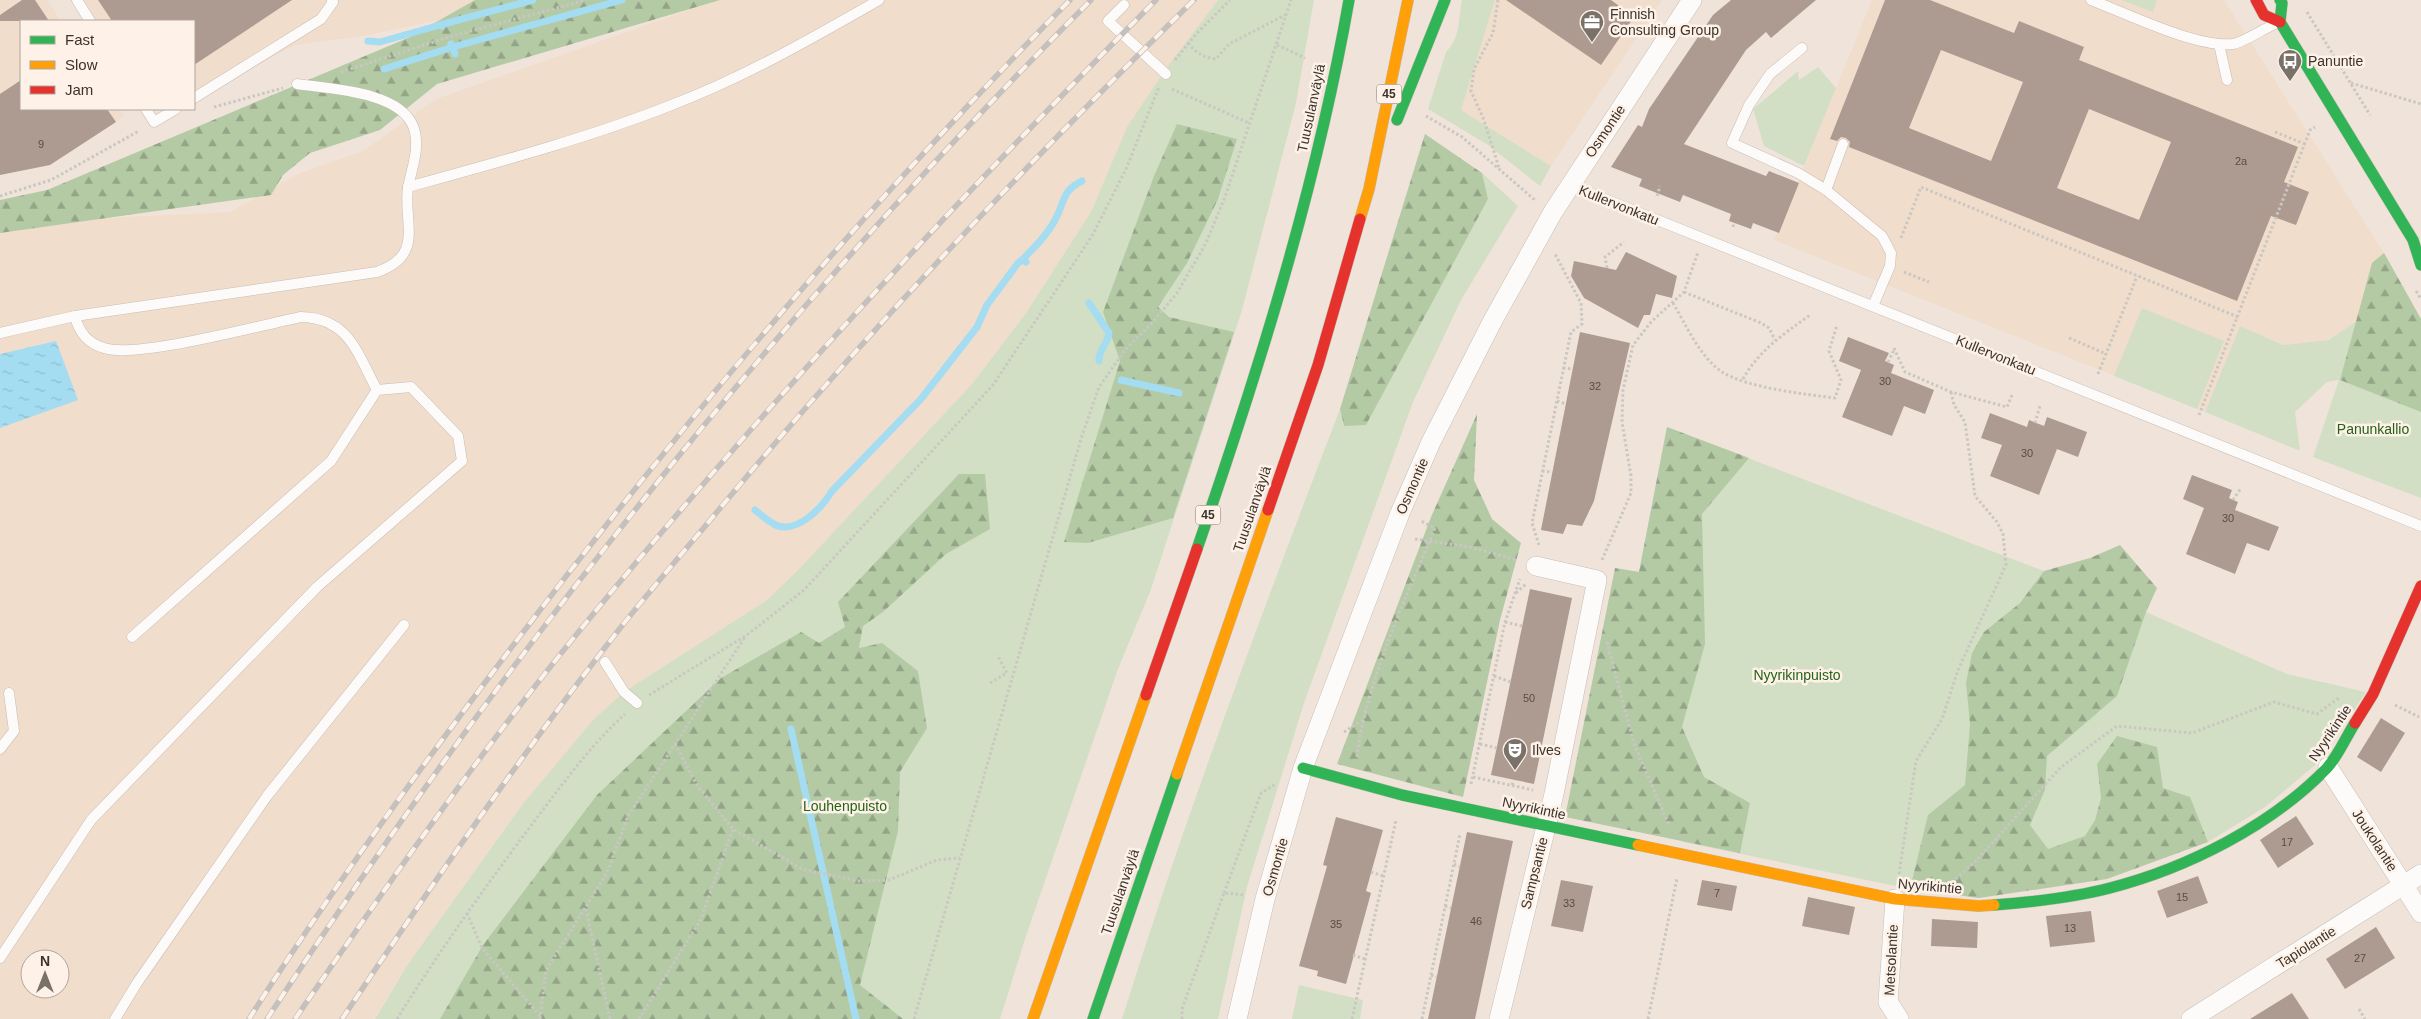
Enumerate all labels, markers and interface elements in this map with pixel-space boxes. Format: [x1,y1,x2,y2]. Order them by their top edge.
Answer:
place label: Finnish Consulting Group [1610,6,1719,38]
office icon: Finnish Consulting Group [1579,9,1605,43]
legend [20,20,195,110]
text: Fast [65,31,95,48]
bus stop icon: Panuntie [2277,48,2303,82]
place label: Panuntie [2308,53,2363,69]
text: Slow [65,56,98,73]
street label: Tuusulanväylä [1294,62,1328,154]
text: Jam [65,81,93,98]
road number: 45 [1376,85,1402,104]
street label: Osmontie [1582,102,1628,160]
house number: 9 [38,138,44,150]
house number: 2a [2235,155,2248,167]
street label: Kullervonkatu [1577,182,1661,228]
street label: Kullervonkatu [1954,332,2038,378]
house number: 30 [1879,375,1891,387]
house number: 32 [1589,380,1601,392]
park label: Panunkallio [2337,421,2409,437]
house number: 30 [2021,447,2033,459]
street label: Osmontie [1393,455,1432,517]
street label: Tuusulanväylä [1230,464,1274,554]
road number: 45 [1196,506,1220,524]
house number: 30 [2222,512,2234,524]
park label: Nyyrikinpuisto [1753,667,1841,683]
house number: 50 [1523,692,1535,704]
street label: Nyyrikintie [2305,702,2355,764]
theatre icon: Ilves [1502,737,1528,771]
place label: Ilves [1532,742,1561,758]
street label: Nyyrikintie [1501,793,1567,823]
park label: Louhenpuisto [803,798,887,814]
street label: Joukolantie [2349,806,2401,874]
street label: Sampsantie [1517,835,1551,911]
street label: Osmontie [1259,836,1291,898]
house number: 17 [2281,836,2293,848]
street label: Tuusulanväylä [1098,847,1142,937]
street label: Nyyrikintie [1897,875,1963,897]
house number: 7 [1714,887,1720,899]
house number: 15 [2176,891,2188,903]
house number: 33 [1563,897,1575,909]
house number: 46 [1470,915,1482,927]
house number: 35 [1330,918,1342,930]
house number: 13 [2064,922,2076,934]
street label: Tapiolantie [2273,922,2339,972]
street label: Metsolantie [1881,924,1901,996]
north arrow [20,949,70,999]
house number: 27 [2354,952,2366,964]
text: N [40,953,50,969]

